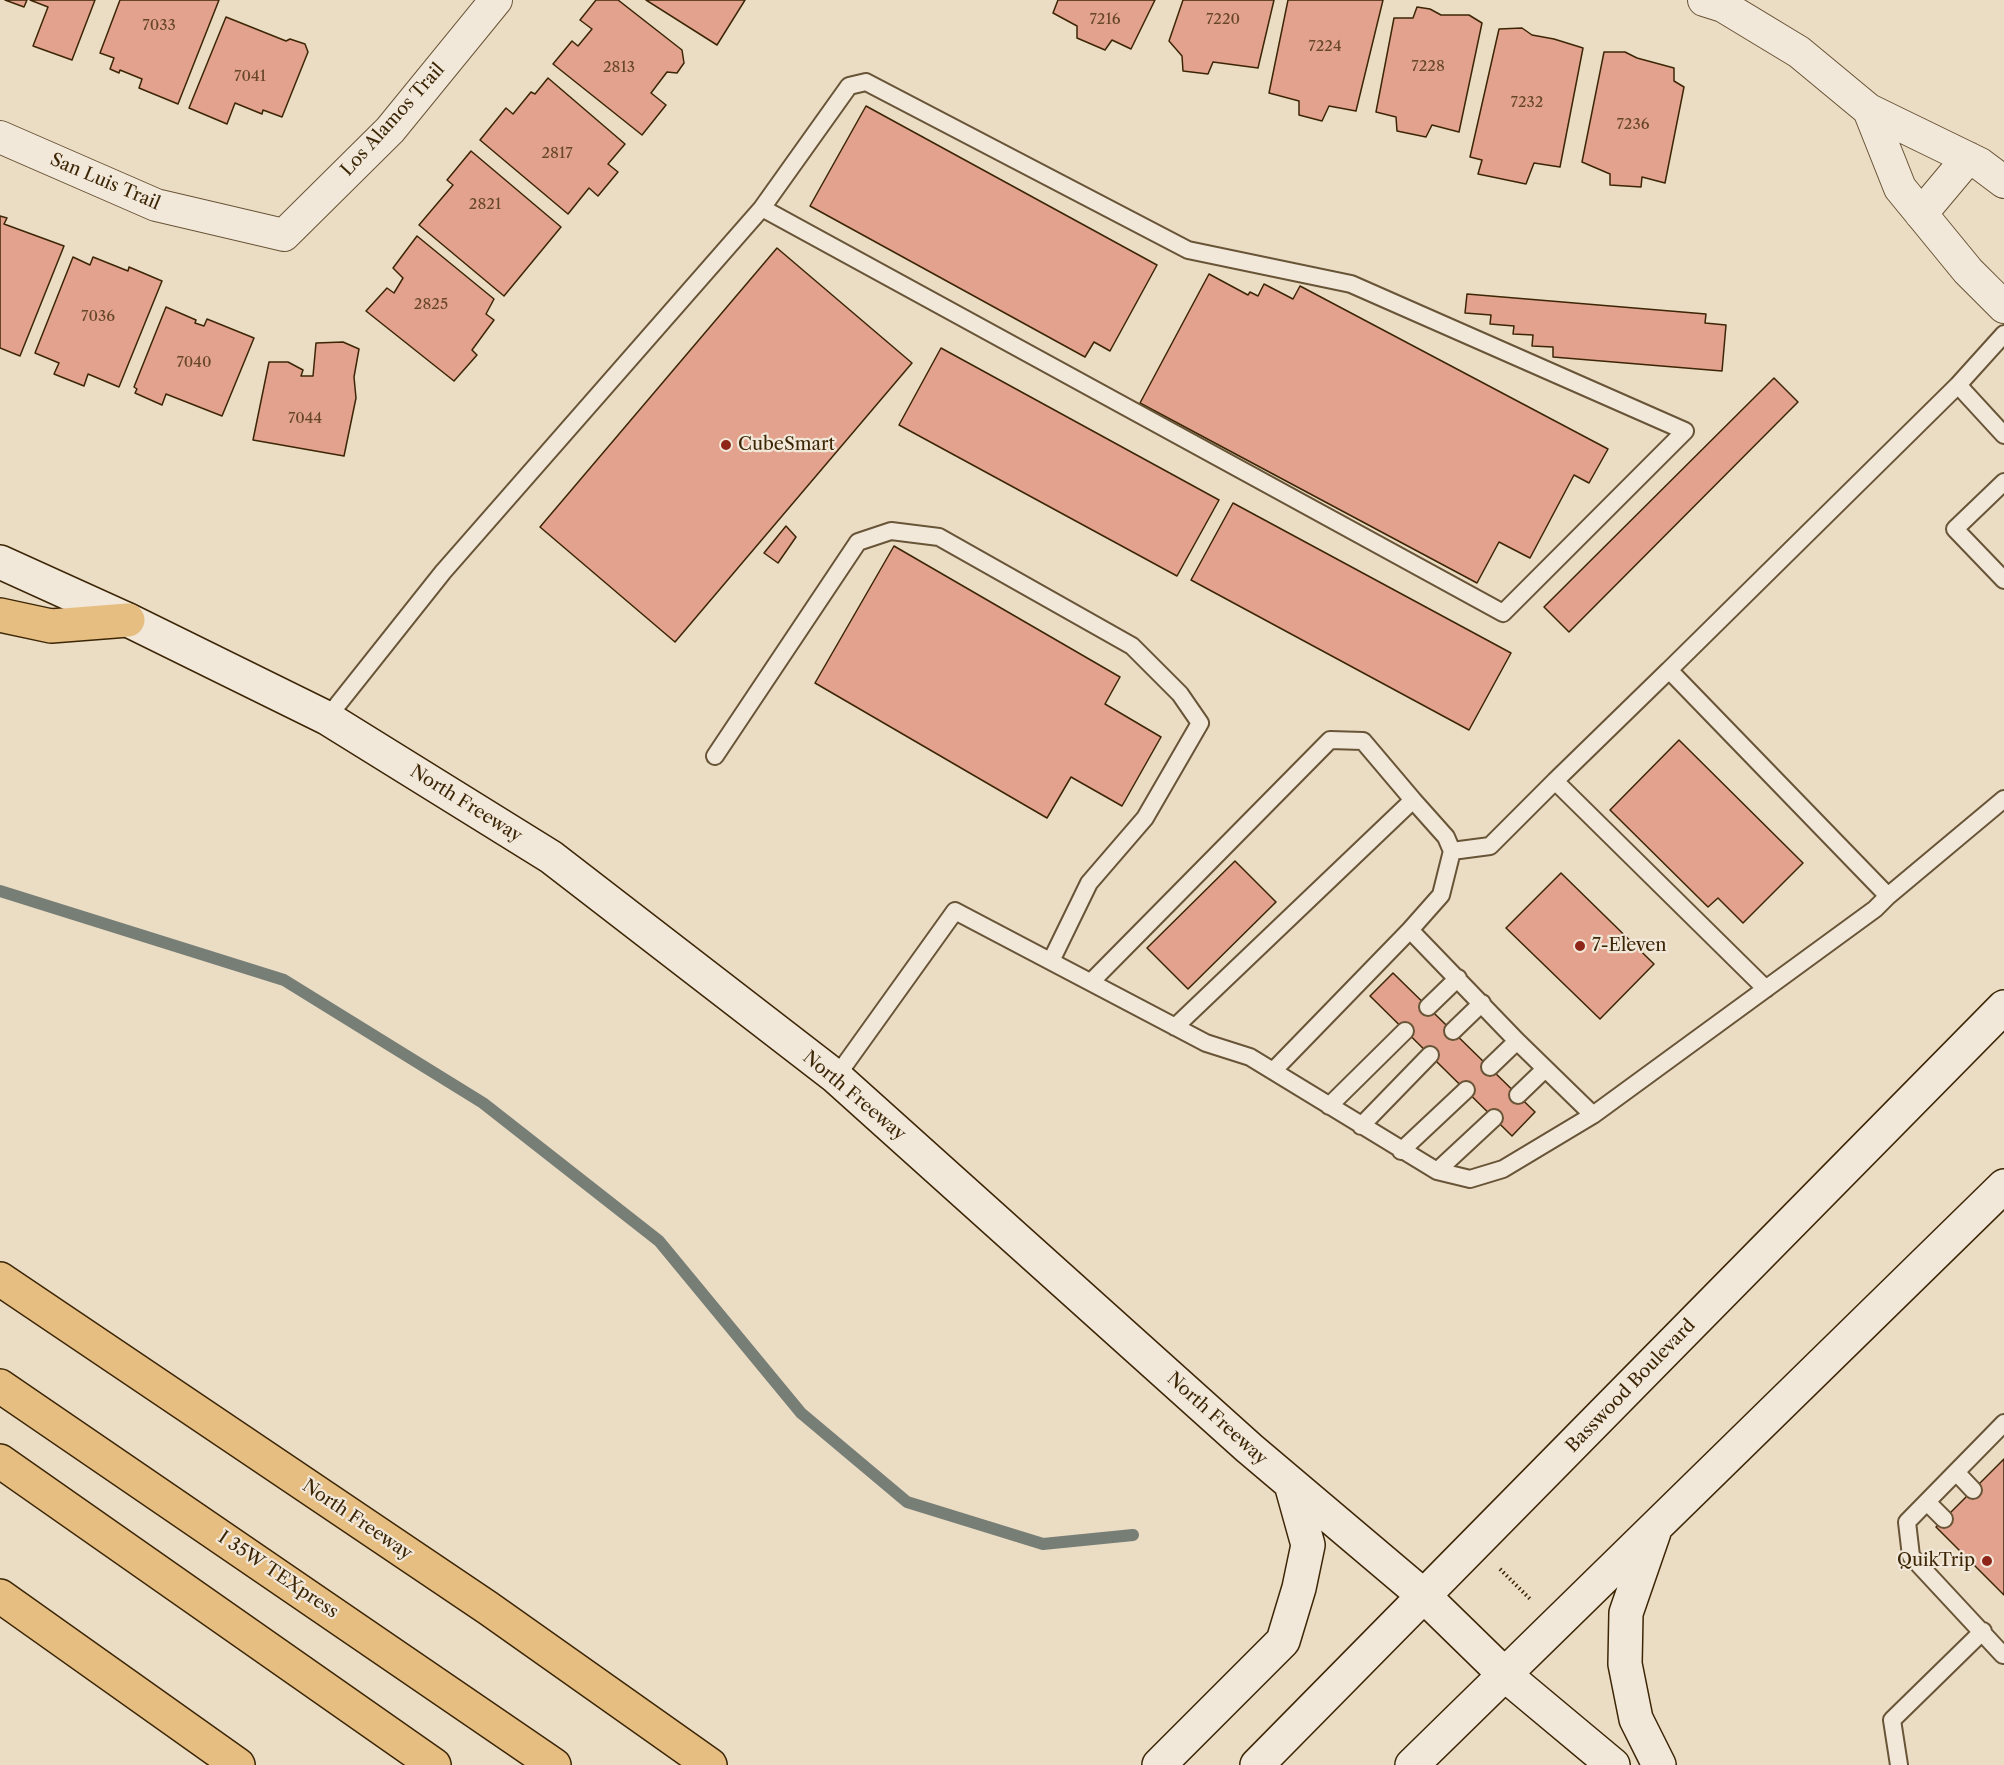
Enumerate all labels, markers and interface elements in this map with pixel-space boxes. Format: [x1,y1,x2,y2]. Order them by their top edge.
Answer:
house number: 7216 [1089,11,1121,29]
house number: 7220 [1206,11,1240,29]
house number: 7033 [142,17,176,35]
house number: 7224 [1308,38,1342,56]
house number: 7228 [1411,58,1445,76]
street label: Los Alamos Trail [337,59,449,181]
house number: 2813 [603,59,635,77]
house number: 7041 [234,68,266,86]
house number: 7232 [1511,94,1543,112]
house number: 7236 [1616,116,1650,134]
house number: 2817 [541,145,573,163]
street label: San Luis Trail [47,149,163,215]
house number: 2821 [469,196,501,214]
house number: 2825 [414,296,448,314]
house number: 7036 [81,308,115,326]
house number: 7040 [176,354,212,372]
house number: 7044 [288,410,322,428]
place label: CubeSmart [738,434,835,456]
marker: CubeSmart [719,438,733,452]
street label: North Freeway [406,761,526,847]
place label: 7-Eleven [1592,935,1667,957]
marker: 7-Eleven [1573,939,1587,953]
street label: North Freeway [798,1047,910,1145]
street label: Basswood Boulevard [1562,1315,1700,1457]
street label: North Freeway [1162,1368,1272,1470]
street label: North Freeway [298,1475,416,1565]
street label: I 35W TEXpress [214,1527,342,1623]
place label: QuikTrip [1897,1550,1975,1572]
marker: QuikTrip [1980,1554,1994,1568]

